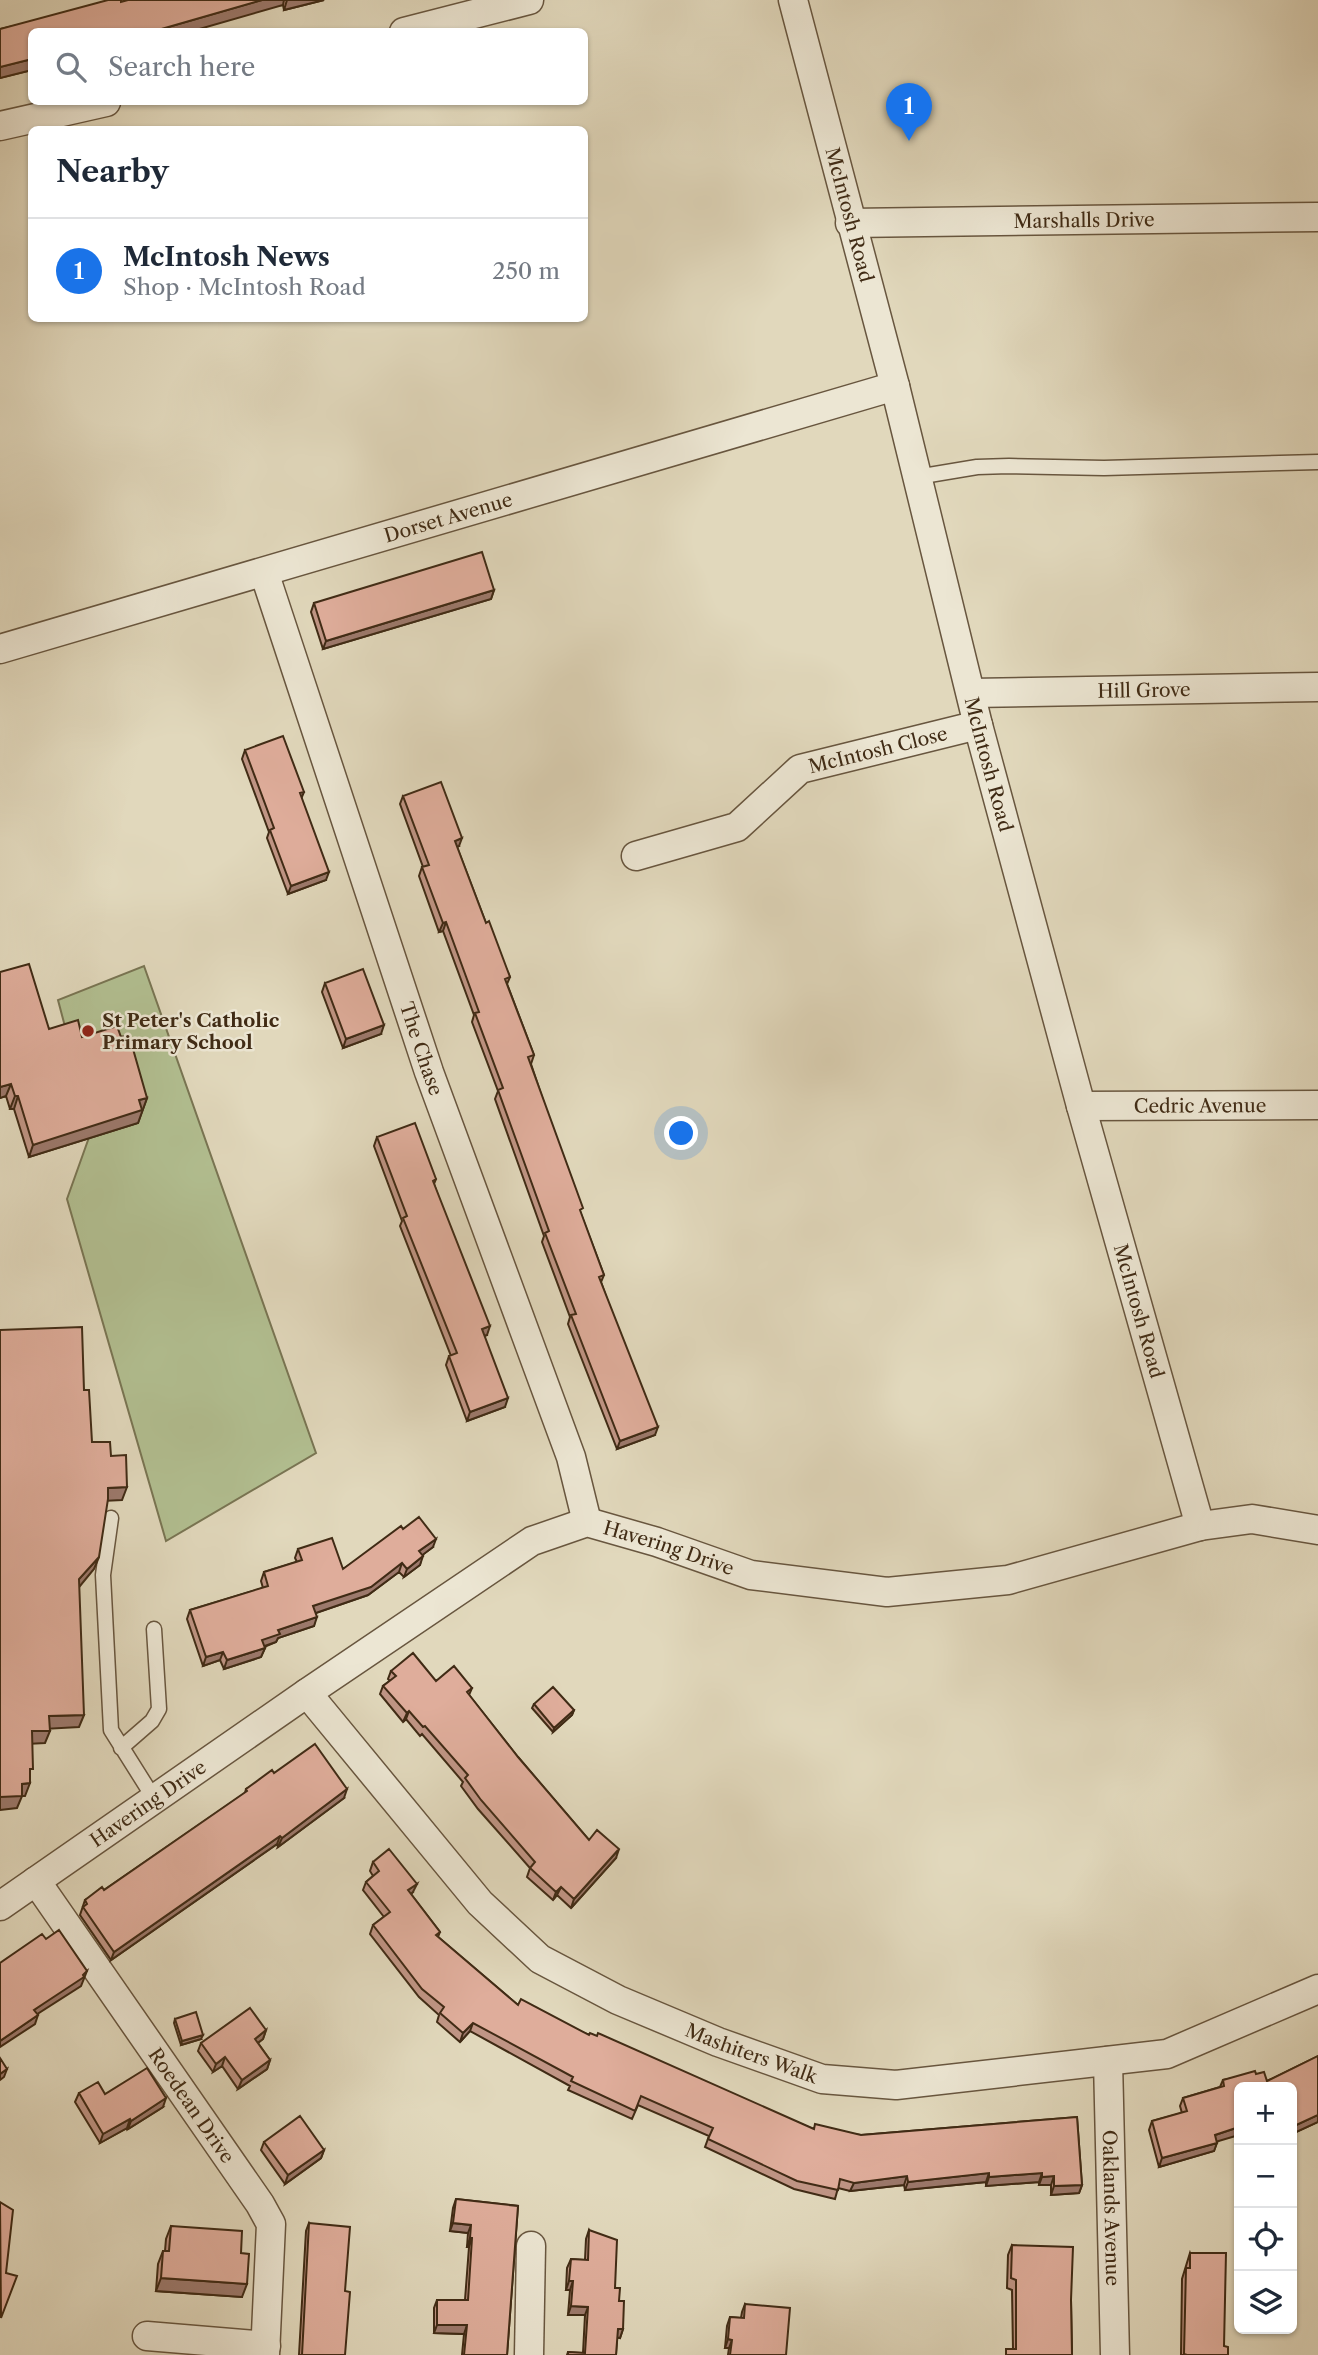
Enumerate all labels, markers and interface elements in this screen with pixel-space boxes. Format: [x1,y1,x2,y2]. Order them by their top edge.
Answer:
search box [28,28,588,105]
icon: search [52,48,90,86]
text: Search here [108,51,255,83]
pin: 1 [886,83,932,141]
street label: McIntosh Road [820,145,878,285]
text: Nearby [56,153,169,190]
street label: Marshalls Drive [1013,208,1155,233]
text: McIntosh News [123,241,330,273]
text: 1 [74,257,84,285]
text: 250 m [492,257,560,285]
text: Shop · McIntosh Road [123,273,366,301]
street label: Dorset Avenue [381,488,515,548]
street label: Hill Grove [1097,678,1191,703]
street label: McIntosh Road [960,695,1017,835]
street label: McIntosh Close [806,722,950,778]
street label: The Chase [395,999,448,1099]
place label: St Peter's Catholic Primary School [102,1009,279,1054]
marker: St Peter's Catholic Primary School [80,1023,96,1039]
street label: Cedric Avenue [1134,1094,1266,1118]
your location [664,1116,698,1150]
street label: McIntosh Road [1109,1241,1169,1381]
street label: Havering Drive [601,1516,737,1580]
street label: Havering Drive [86,1756,211,1852]
street label: Mashiters Walk [682,2019,821,2089]
street label: Roedean Drive [143,2044,239,2168]
map controls [1234,2082,1297,2334]
button: + [1234,2082,1297,2145]
street label: Oaklands Avenue [1098,2130,1124,2286]
button: − [1234,2145,1297,2208]
button: locate [1234,2208,1297,2271]
button: layers [1234,2271,1297,2334]

